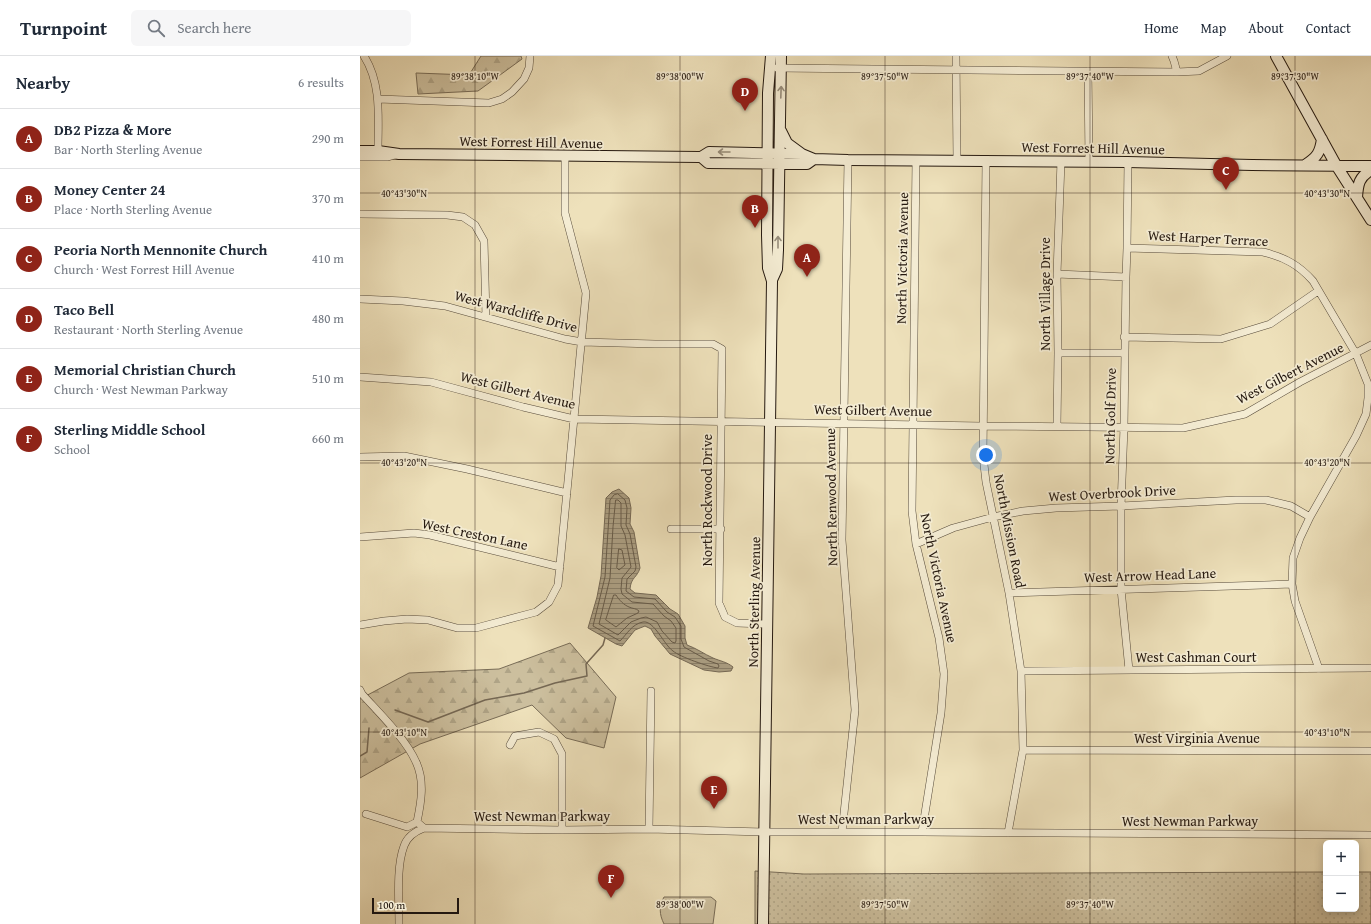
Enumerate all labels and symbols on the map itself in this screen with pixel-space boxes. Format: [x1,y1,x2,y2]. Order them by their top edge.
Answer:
text: 89°38'10"W [451,69,499,84]
text: 89°38'00"W [656,69,704,84]
text: 89°37'50"W [861,69,909,84]
text: 89°37'40"W [1066,69,1114,84]
text: 89°37'30"W [1271,69,1319,84]
pin: D [732,78,758,111]
one-way arrow [777,86,784,99]
street label: West Forrest Hill Avenue [459,131,603,153]
street label: West Forrest Hill Avenue [1021,137,1165,159]
one-way arrow [718,148,731,156]
pin: C [1213,157,1239,190]
text: 40°43'30"N [381,186,427,201]
text: 40°43'30"N [1304,186,1350,201]
street label: North Victoria Avenue [891,192,913,324]
pin: B [742,195,768,228]
street label: West Harper Terrace [1147,225,1269,251]
one-way arrow [774,236,782,249]
street label: North Village Drive [1035,237,1055,351]
pin: A [794,244,820,277]
street label: West Wardcliffe Drive [452,285,580,337]
street label: West Gilbert Avenue [1233,337,1348,409]
street label: West Gilbert Avenue [458,366,578,414]
street label: North Golf Drive [1099,367,1121,464]
street label: West Gilbert Avenue [814,399,933,421]
street label: North Renwood Avenue [820,427,842,566]
street label: North Rockwood Drive [697,433,717,566]
your location [976,445,996,465]
text: 40°43'20"N [381,455,427,470]
text: 40°43'20"N [1304,455,1350,470]
street label: North Mission Road [989,472,1031,590]
street label: West Overbrook Drive [1048,480,1177,506]
street label: North Victoria Avenue [916,511,963,645]
street label: West Creston Lane [420,513,530,555]
street label: North Sterling Avenue [743,536,765,668]
street label: West Arrow Head Lane [1084,563,1217,587]
street label: West Cashman Court [1135,647,1257,667]
text: 40°43'10"N [381,725,427,740]
text: 40°43'10"N [1304,725,1350,740]
street label: West Virginia Avenue [1134,728,1260,748]
pin: E [701,776,727,809]
street label: West Newman Parkway [474,806,610,826]
street label: West Newman Parkway [798,809,934,829]
street label: West Newman Parkway [1122,811,1258,831]
pin: F [598,865,624,898]
scale bar [372,896,459,915]
text: 89°38'00"W [656,897,704,912]
text: 89°37'50"W [861,897,909,912]
text: 89°37'40"W [1066,897,1114,912]

